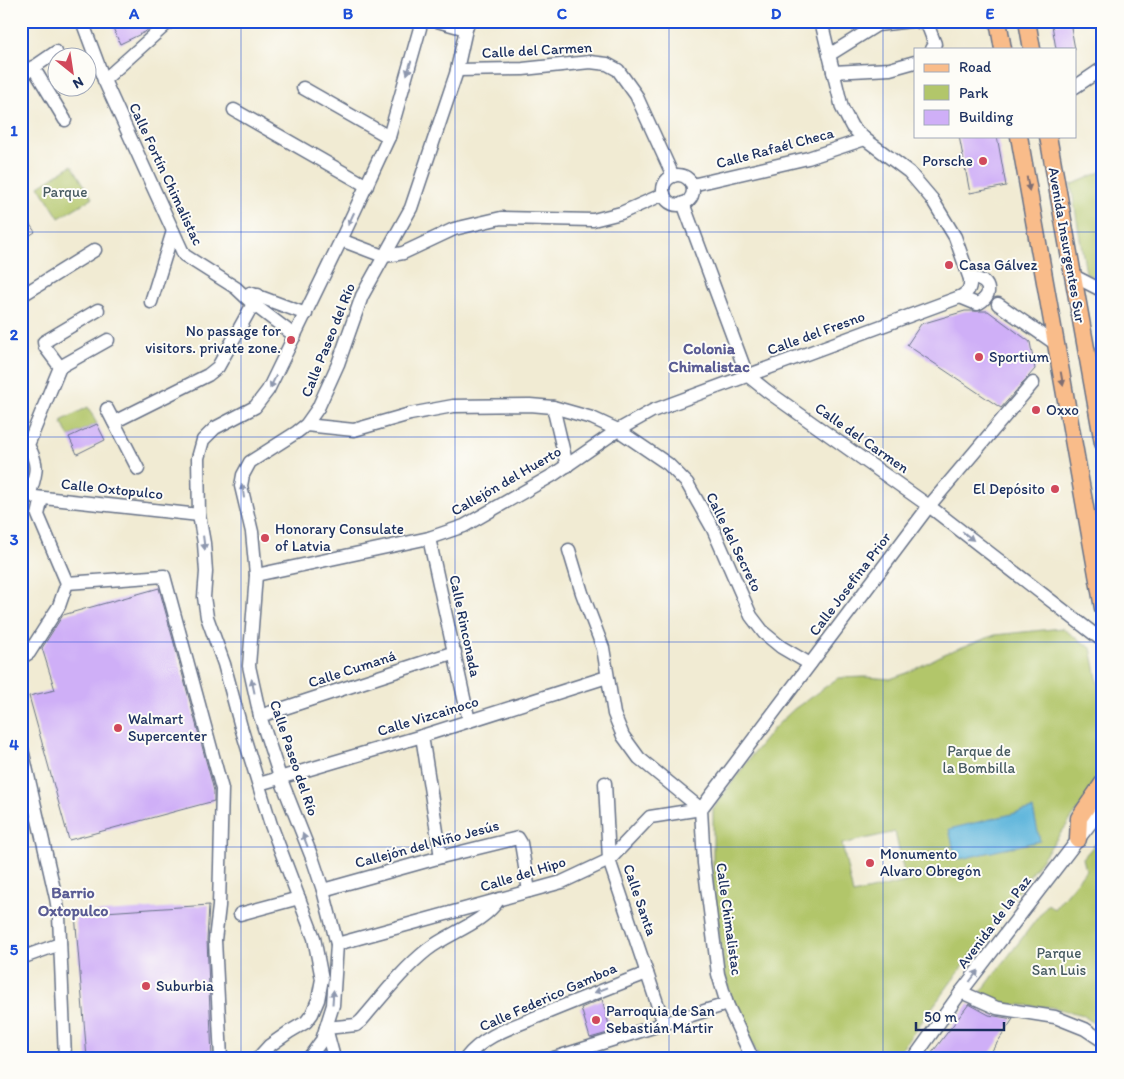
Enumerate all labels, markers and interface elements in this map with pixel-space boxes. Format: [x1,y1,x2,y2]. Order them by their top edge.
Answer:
text: A [128,4,140,23]
text: B [343,4,354,23]
text: C [557,4,568,23]
text: D [771,4,782,23]
text: E [986,4,995,23]
street label: Calle del Carmen [481,38,593,62]
north arrow [48,48,98,98]
legend [914,48,1076,138]
text: Road [959,58,992,76]
one-way arrow [404,61,412,76]
text: N [70,73,87,93]
text: Park [959,84,989,102]
street label: Calle Fortín Chimalistac [125,100,207,248]
text: Building [959,108,1013,126]
text: 1 [10,121,18,140]
street label: Calle Rafaél Checa [714,124,836,172]
place label: Porsche [922,152,973,170]
marker: Porsche [977,155,989,167]
street label: Avenida Insurgentes Sur [1044,166,1090,325]
one-way arrow [1024,177,1032,193]
park label: Parque [43,183,87,201]
one-way arrow [347,212,355,227]
place label: Casa Gálvez [959,256,1037,274]
marker: Casa Gálvez [943,259,955,271]
street label: Calle Paseo del Río [297,280,359,400]
street label: Calle del Fresno [765,307,867,359]
place label: No passage for visitors. private zone. [145,322,281,357]
text: 2 [10,325,19,344]
marker: No passage for visitors. private zone. [285,334,297,346]
district label: Colonia Chimalistac [668,339,750,376]
place label: Sportium [989,348,1050,366]
marker: Sportium [973,351,985,363]
one-way arrow [1059,371,1067,387]
one-way arrow [268,374,277,389]
street label: Calle del Carmen [811,399,913,477]
place label: Oxxo [1046,401,1079,419]
marker: Oxxo [1030,404,1042,416]
street label: Callejón del Huerto [448,442,564,520]
street label: Calle Oxtopulco [60,475,164,503]
place label: El Depósito [973,480,1045,498]
one-way arrow [239,482,247,498]
marker: El Depósito [1049,483,1061,495]
street label: Calle del Secreto [702,489,766,595]
place label: Honorary Consulate of Latvia [275,520,404,555]
street label: Calle Josefina Prior [805,529,895,639]
text: 3 [10,530,19,549]
one-way arrow [961,530,974,541]
marker: Honorary Consulate of Latvia [259,532,271,544]
one-way arrow [200,536,208,552]
street label: Calle Rinconada [445,573,485,679]
street label: Calle Cumaná [306,646,398,692]
one-way arrow [249,678,257,694]
street label: Calle Vizcainoco [375,692,481,740]
street label: Calle Paseo del Río [266,698,322,818]
place label: Walmart Supercenter [128,710,207,745]
marker: Walmart Supercenter [112,722,124,734]
text: 4 [9,735,19,754]
park label: Parque de la Bombilla [943,742,1016,777]
street label: Callejón del Niño Jesús [353,816,501,872]
one-way arrow [301,832,309,847]
place label: Monumento Alvaro Obregón [880,845,981,880]
street label: Calle del Hipo [478,852,568,896]
marker: Monumento Alvaro Obregón [864,857,876,869]
street label: Calle Santa [619,862,661,938]
street label: Calle Chimalistac [712,862,746,977]
street label: Avenida de la Paz [953,872,1035,972]
district label: Barrio Oxtopulco [38,883,108,921]
text: 5 [10,940,19,959]
park label: Parque San Luis [1032,944,1086,979]
street label: Calle Federico Gamboa [477,959,620,1035]
one-way arrow [968,970,979,983]
place label: Suburbia [156,977,214,995]
marker: Suburbia [140,980,152,992]
one-way arrow [593,986,608,994]
one-way arrow [329,989,337,1005]
scale bar [916,999,1004,1031]
place label: Parroquia de San Sebastián Mártir [606,1002,715,1037]
text: 50 m [924,1008,957,1026]
marker: Parroquia de San Sebastián Mártir [590,1014,602,1026]

